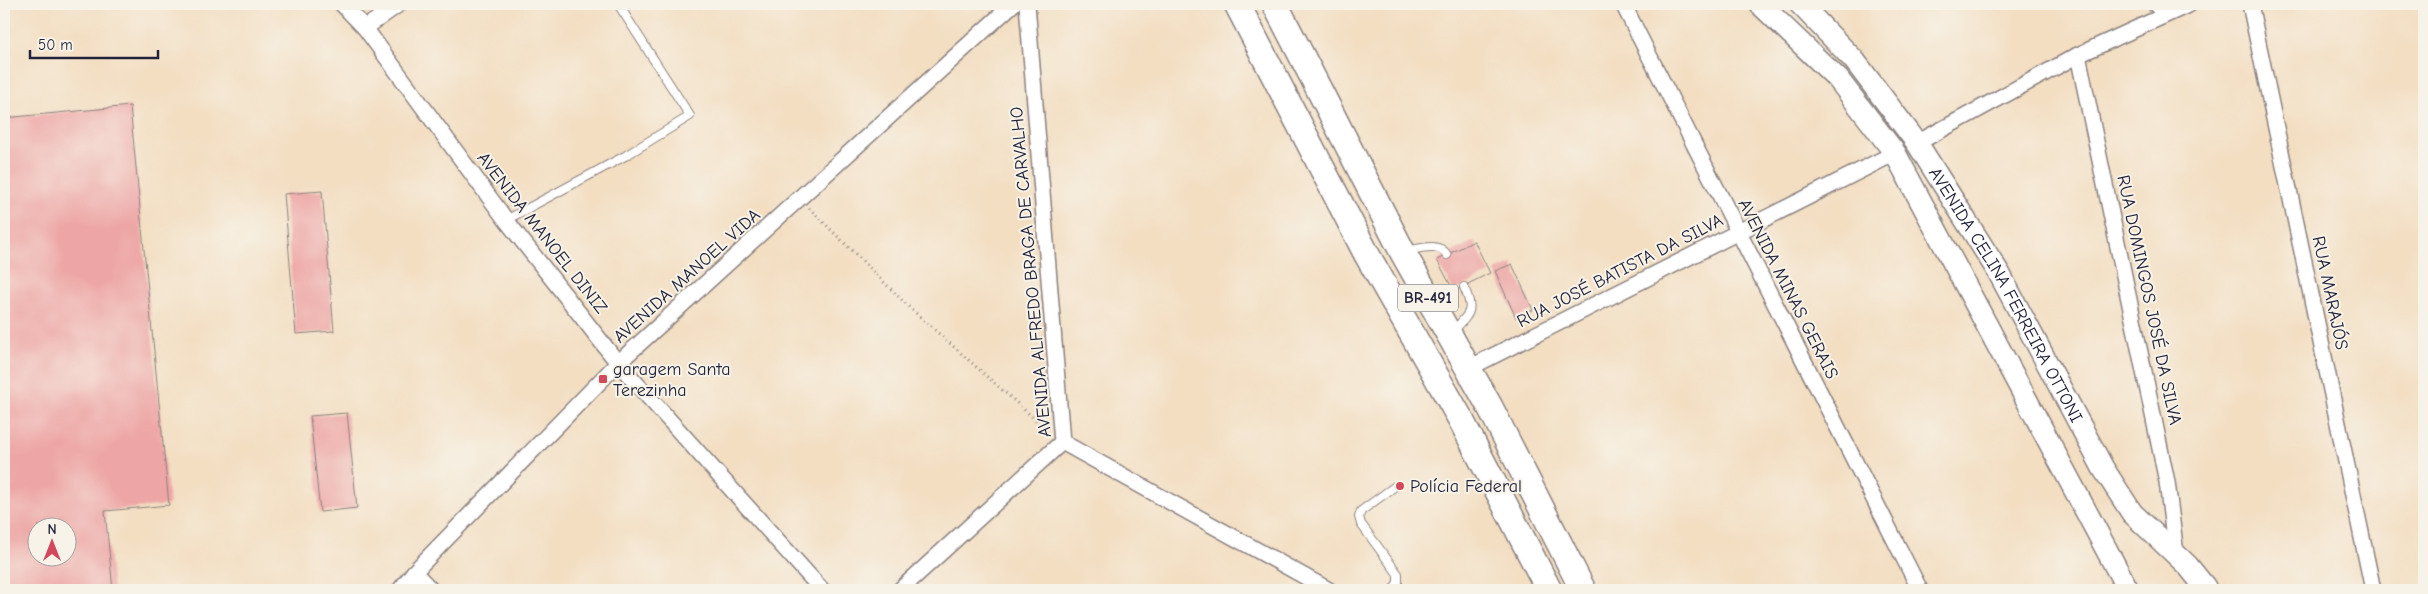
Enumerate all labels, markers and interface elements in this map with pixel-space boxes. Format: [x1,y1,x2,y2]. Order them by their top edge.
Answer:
scale bar [30,28,158,60]
text: 50 m [38,36,73,54]
street label: AVENIDA ALFREDO BRAGA DE CARVALHO [1006,106,1056,438]
street label: AVENIDA MANOEL DINIZ [472,148,612,318]
street label: AVENIDA CELINA FERREIRA OTTONI [1925,163,2087,426]
street label: RUA DOMINGOS JOSÉ DA SILVA [2112,173,2187,427]
street label: AVENIDA MINAS GERAIS [1733,196,1843,383]
street label: AVENIDA MANOEL VIDA [609,205,765,347]
street label: RUA JOSÉ BATISTA DA SILVA [1513,209,1727,332]
street label: RUA MARAJÓS [2308,234,2353,352]
road number: BR-491 [1398,284,1458,312]
place label: garagem Santa Terezinha [613,359,730,401]
marker: garagem Santa Terezinha [597,373,609,385]
place label: Polícia Federal [1410,476,1522,497]
marker: Polícia Federal [1394,480,1406,492]
north arrow [28,516,78,566]
text: N [47,521,57,538]

